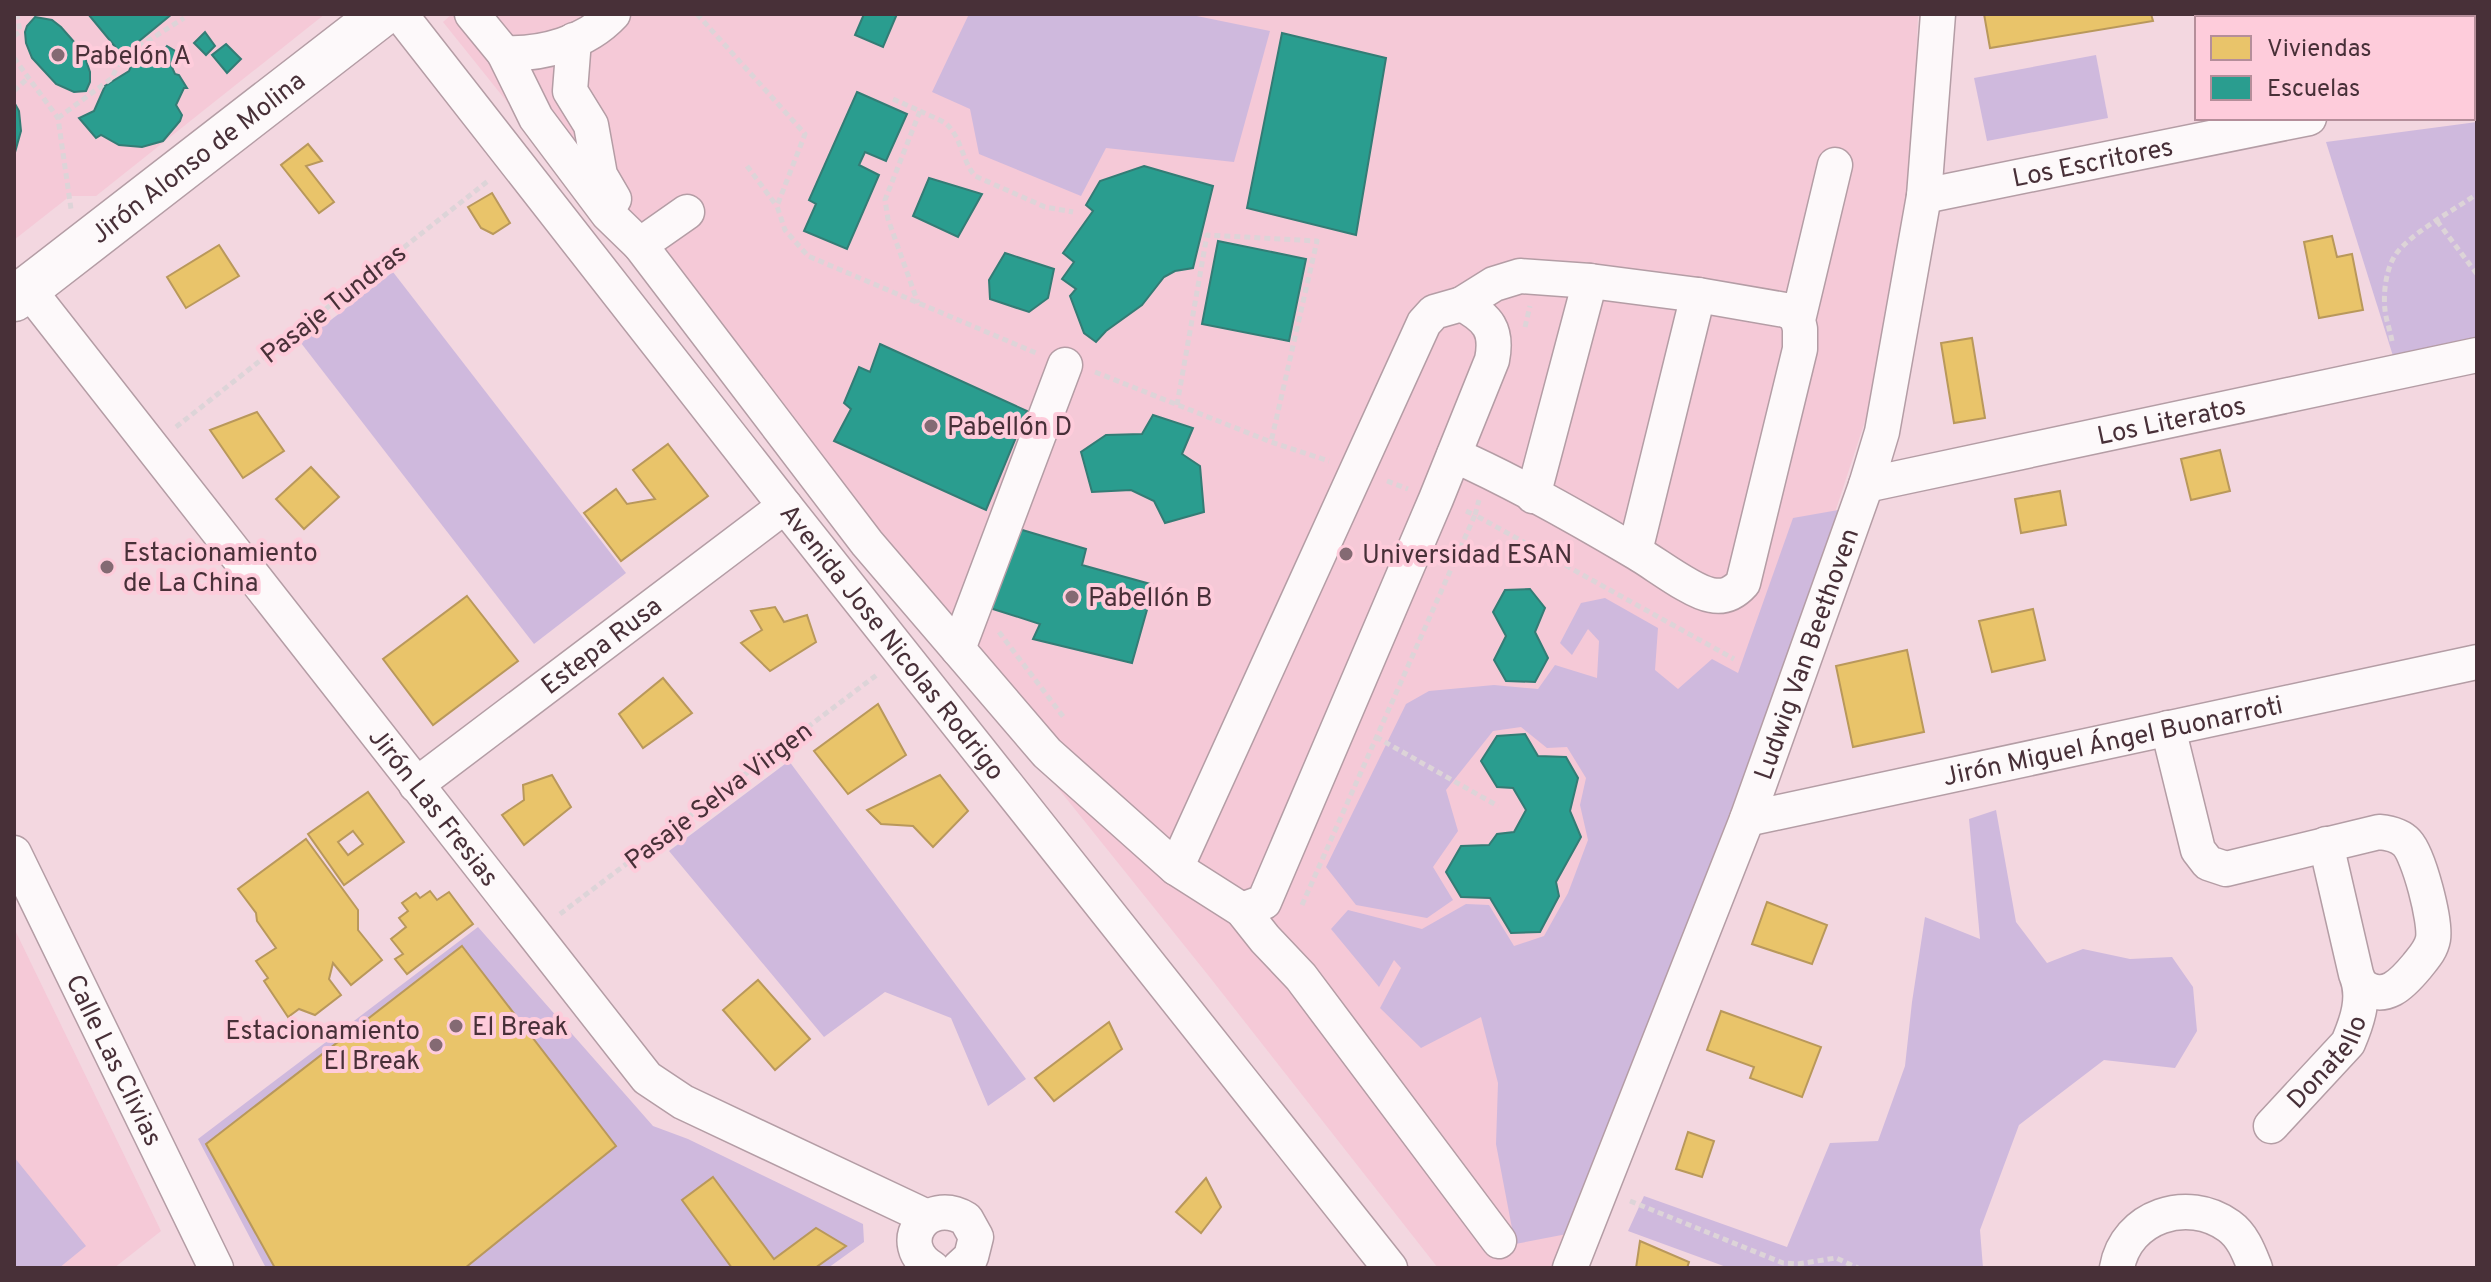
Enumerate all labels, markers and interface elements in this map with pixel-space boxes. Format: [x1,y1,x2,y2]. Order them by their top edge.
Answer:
legend [2195,16,2475,120]
text: Viviendas [2267,35,2372,65]
place label: Pabelón A [74,41,191,74]
marker: Pabelón A [49,46,67,64]
street label: Jirón Alonso de Molina [85,65,313,252]
text: Escuelas [2267,75,2360,105]
street label: Los Escritores [2010,132,2176,197]
street label: Pasaje Tundras [255,238,414,372]
street label: Los Literatos [2094,391,2249,454]
place label: Pabellón D [947,412,1072,445]
marker: Pabellón D [922,417,940,435]
street label: Avenida Jose Nicolas Rodrigo [771,499,1010,788]
street label: Ludwig Van Beethoven [1748,524,1868,785]
place label: Estacionamiento de La China [123,538,318,601]
place label: Universidad ESAN [1362,540,1572,573]
marker: Universidad ESAN [1337,545,1355,563]
marker: Estacionamiento de La China [98,558,116,576]
place label: Pabellón B [1088,583,1213,616]
marker: Pabellón B [1063,588,1081,606]
street label: Estepa Rusa [536,591,670,703]
street label: Jirón Miguel Ángel Buonarroti [1940,690,2286,795]
street label: Pasaje Selva Virgen [619,716,820,878]
street label: Jirón Las Fresias [360,722,505,894]
street label: Calle Las Clivias [57,970,168,1152]
place label: El Break [472,1012,568,1045]
street label: Donatello [2281,1012,2376,1117]
place label: Estacionamiento El Break [225,1016,420,1079]
marker: El Break [447,1017,465,1035]
marker: Estacionamiento El Break [427,1036,445,1054]

